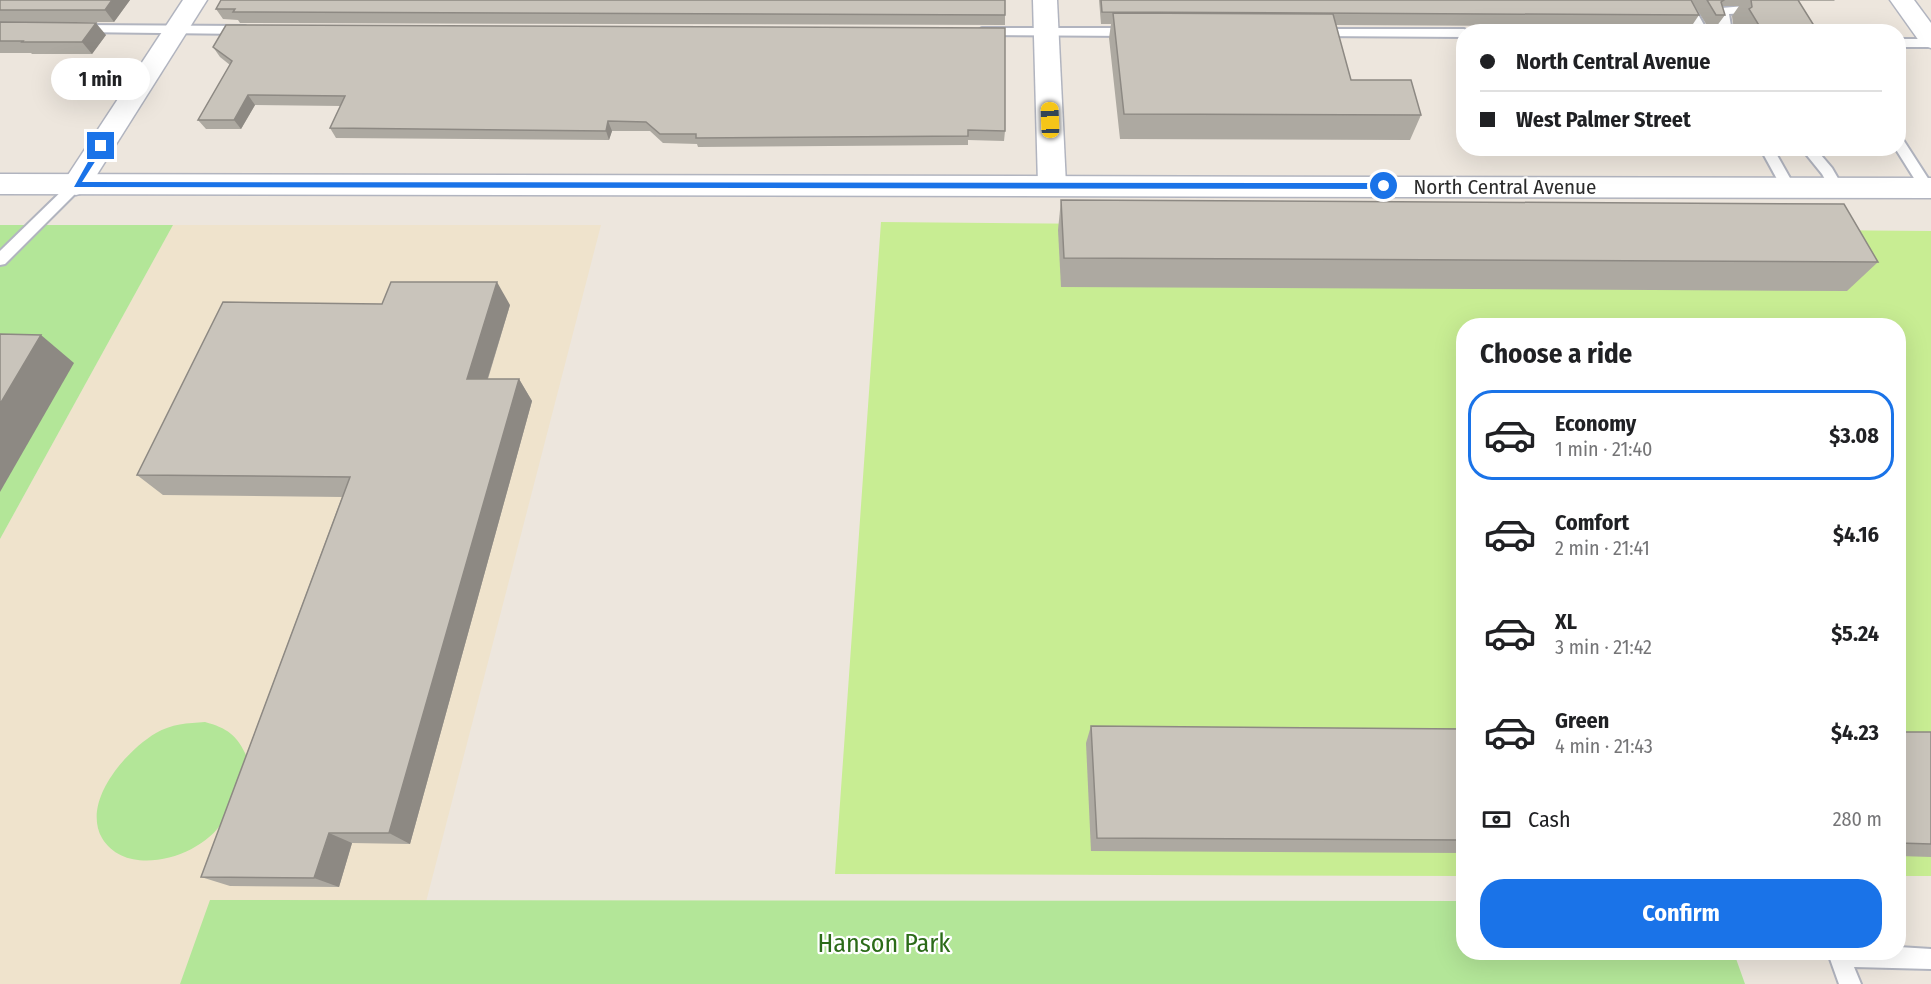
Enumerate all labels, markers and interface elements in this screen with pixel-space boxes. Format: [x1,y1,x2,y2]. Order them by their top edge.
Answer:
text: North Central Avenue [1516,48,1710,75]
callout: 1 min [51,59,150,101]
text: 1 min [79,67,122,91]
car [1040,102,1060,138]
text: West Palmer Street [1516,106,1691,133]
route end [87,132,114,159]
route start [1370,172,1397,199]
street label: North Central Avenue [1414,174,1596,200]
text: Choose a ride [1480,338,1632,370]
icon: car [1483,408,1537,462]
text: Economy [1555,410,1636,437]
text: $3.08 [1829,422,1879,449]
text: 1 min · 21:40 [1555,437,1653,461]
icon: car [1483,507,1537,561]
text: Comfort [1555,509,1629,536]
text: $4.16 [1833,521,1879,548]
text: 2 min · 21:41 [1555,536,1650,560]
icon: car [1483,606,1537,660]
text: XL [1555,608,1577,635]
text: $5.24 [1831,620,1879,647]
text: 3 min · 21:42 [1555,635,1652,659]
icon: car [1483,705,1537,759]
text: Green [1555,707,1609,734]
text: $4.23 [1831,719,1879,746]
text: 4 min · 21:43 [1555,734,1653,758]
icon: cash [1480,803,1513,836]
text: Cash [1528,806,1571,833]
text: 280 m [1833,807,1882,831]
button: Confirm [1480,879,1882,948]
park label: Hanson Park [818,928,951,959]

